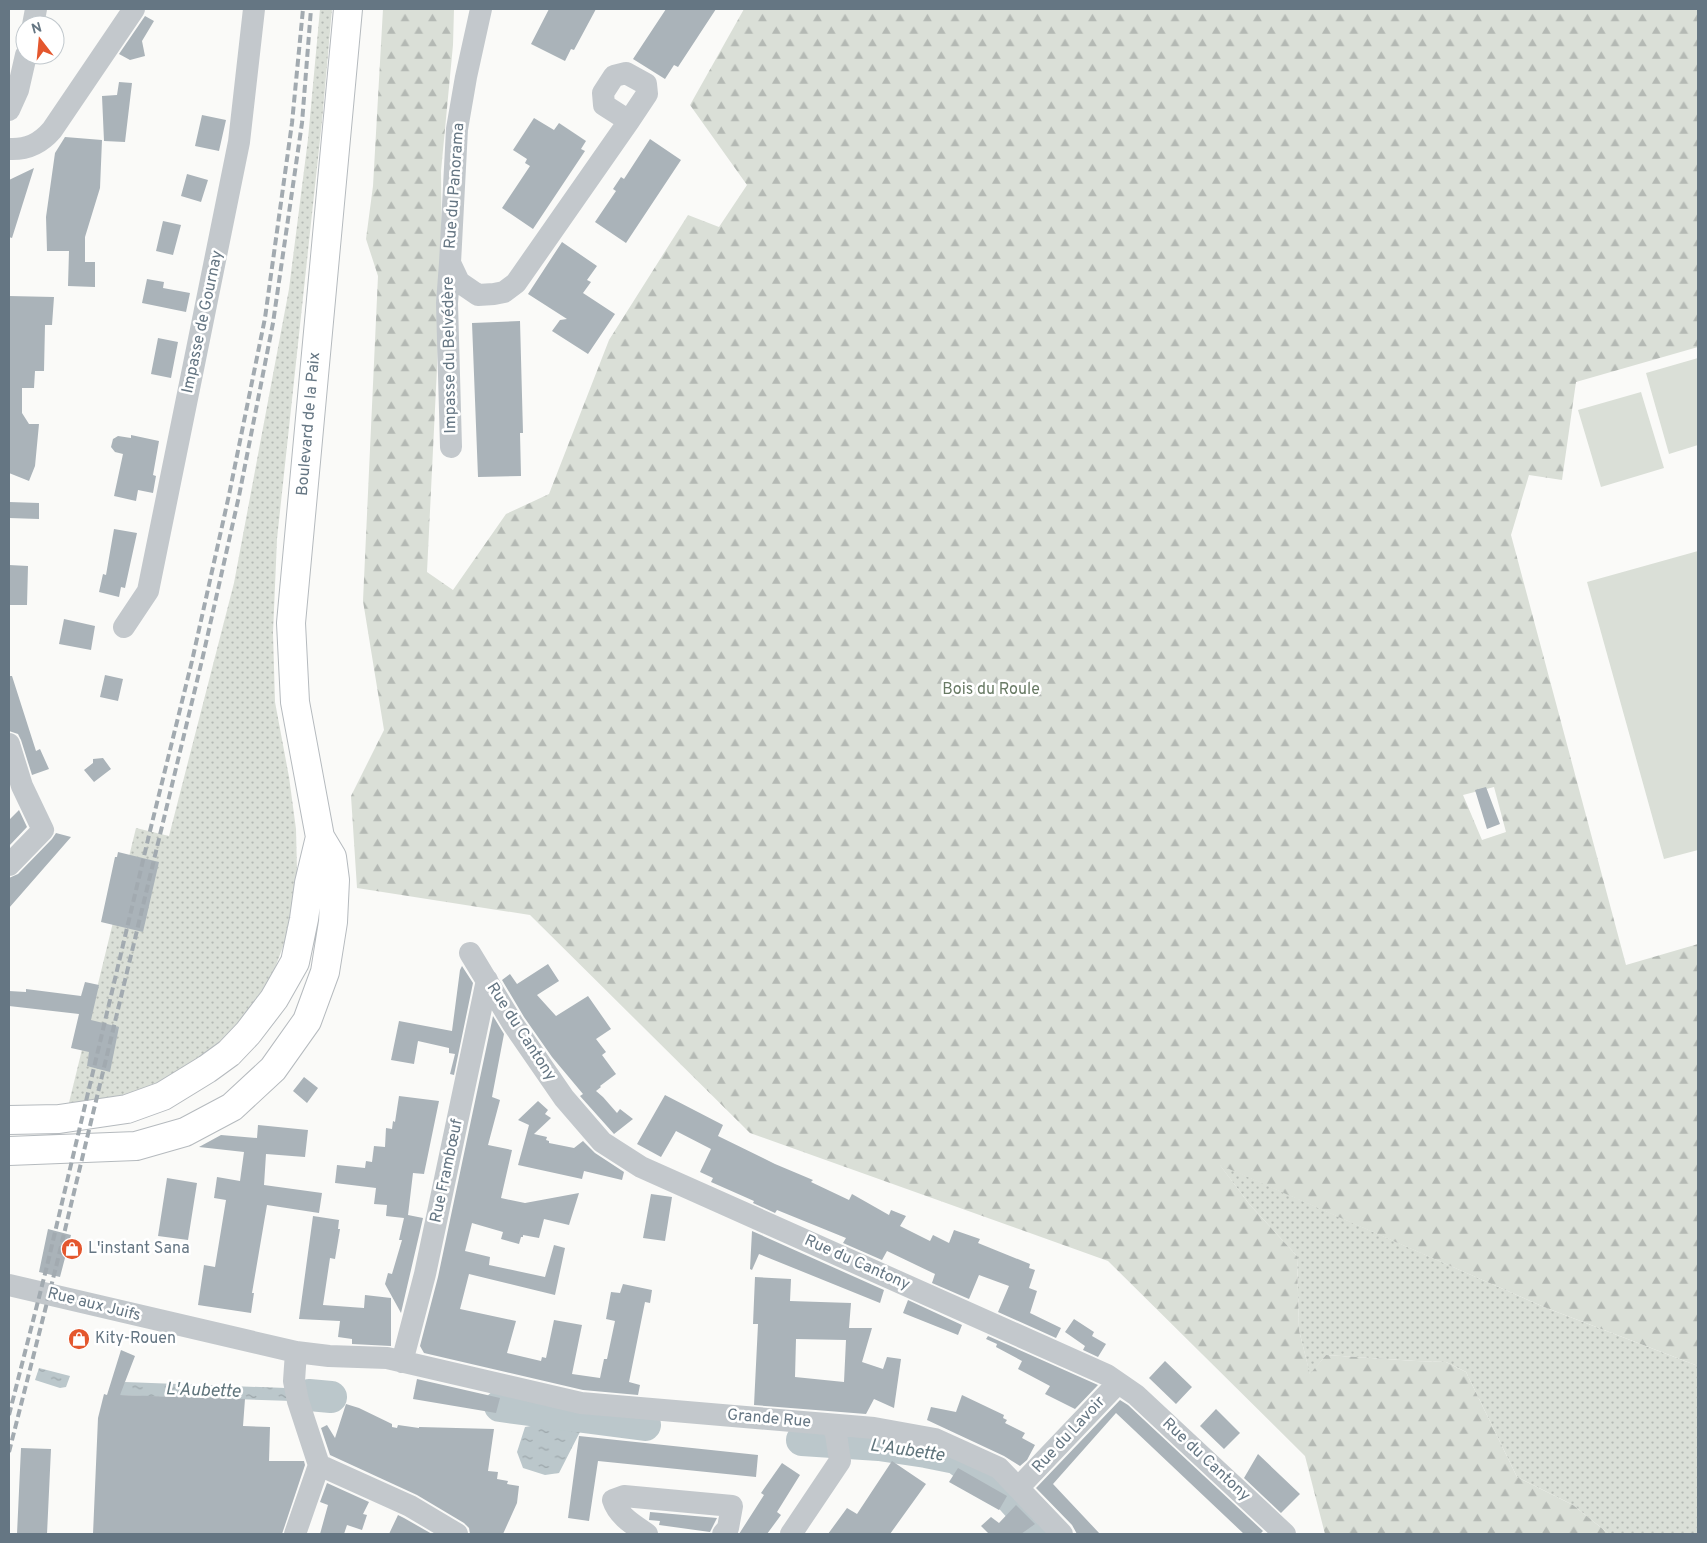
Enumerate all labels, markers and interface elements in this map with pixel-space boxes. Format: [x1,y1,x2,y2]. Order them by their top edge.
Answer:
north arrow [15,15,65,65]
text: N [30,19,44,39]
street label: Rue du Panorama [441,122,469,250]
street label: Impasse de Gournay [178,249,228,395]
street label: Impasse du Belvédère [439,276,461,434]
street label: Boulevard de la Paix [293,351,325,497]
park label: Bois du Roule [942,680,1040,700]
street label: Rue du Cantony [482,979,560,1085]
street label: Rue Frambœuf [426,1117,468,1225]
street label: Rue du Cantony [801,1231,913,1295]
shop icon: L'instant Sana [60,1237,84,1261]
place label: L'instant Sana [88,1239,190,1259]
street label: Rue aux Juifs [45,1284,143,1326]
shop icon: Kity-Rouen [67,1327,91,1351]
place label: Kity-Rouen [95,1329,176,1349]
water label: L'Aubette [165,1378,242,1404]
street label: Rue du Lavoir [1028,1392,1110,1478]
street label: Grande Rue [726,1405,812,1433]
street label: Rue du Cantony [1158,1414,1254,1506]
water label: L'Aubette [868,1434,946,1468]

